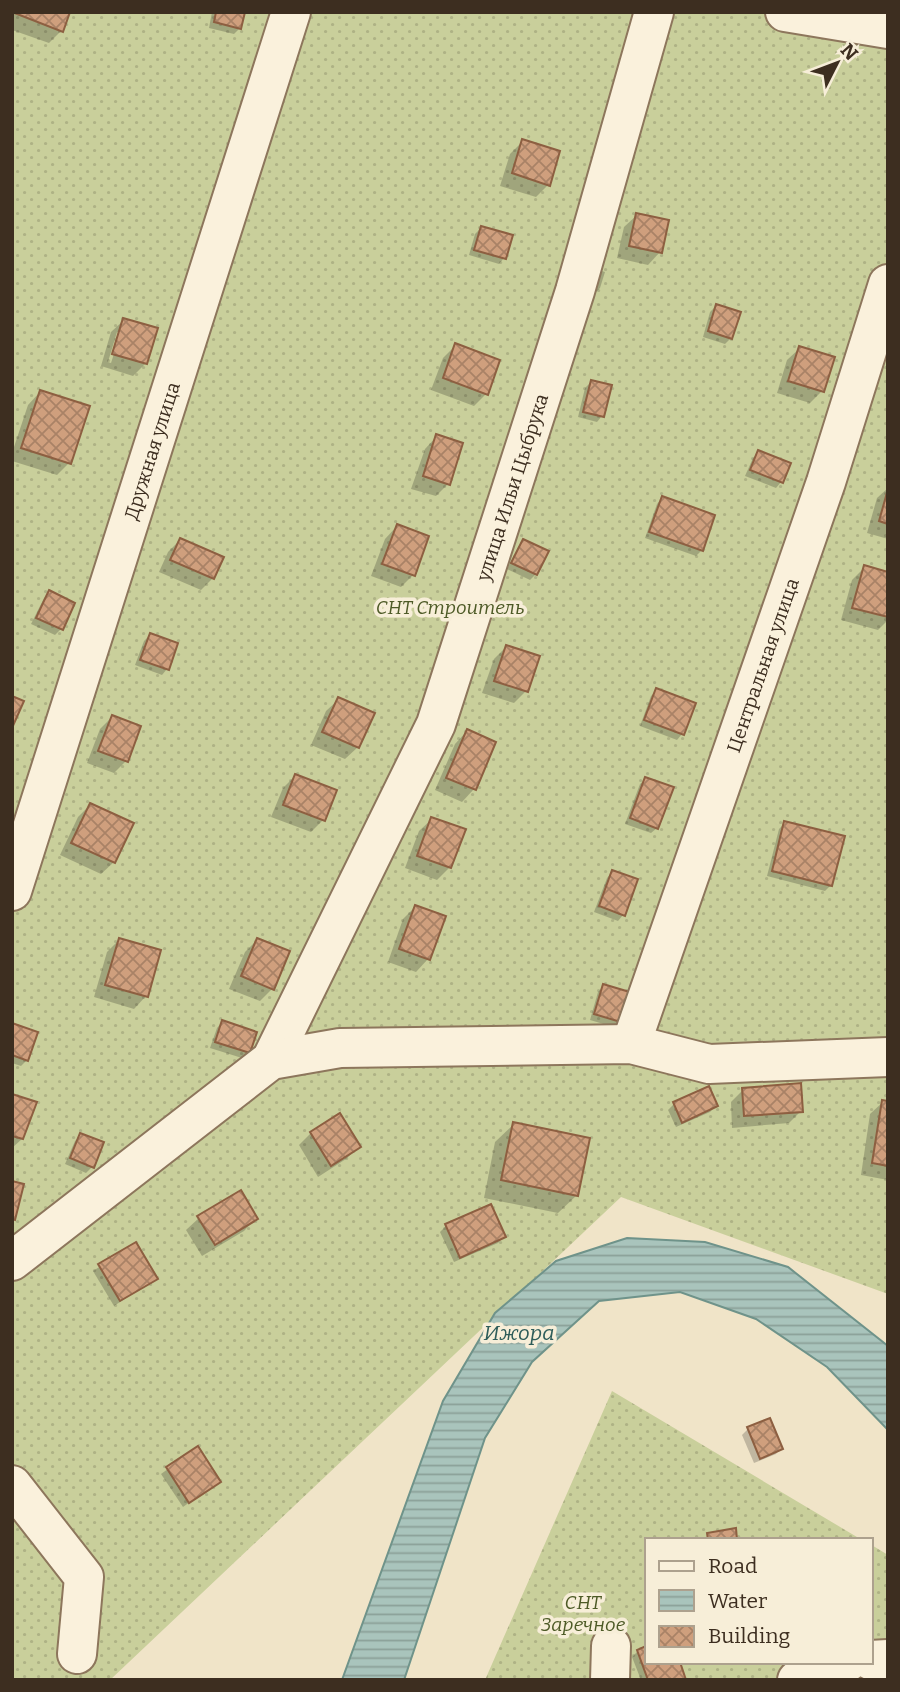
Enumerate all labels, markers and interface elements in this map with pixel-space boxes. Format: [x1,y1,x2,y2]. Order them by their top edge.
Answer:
north arrow [802,28,872,98]
text: N [836,39,863,65]
street label: Дружная улица [120,379,185,522]
street label: улица Ильи Цыбрука [471,390,553,585]
street label: Центральная улица [722,575,804,756]
park label: СНТ Строитель [376,596,524,619]
water label: Ижора [483,1320,555,1346]
legend [645,1538,872,1664]
text: Road [708,1553,757,1579]
text: Water [708,1588,767,1614]
park label: СНТ Заречное [541,1591,626,1636]
text: Building [708,1623,791,1649]

